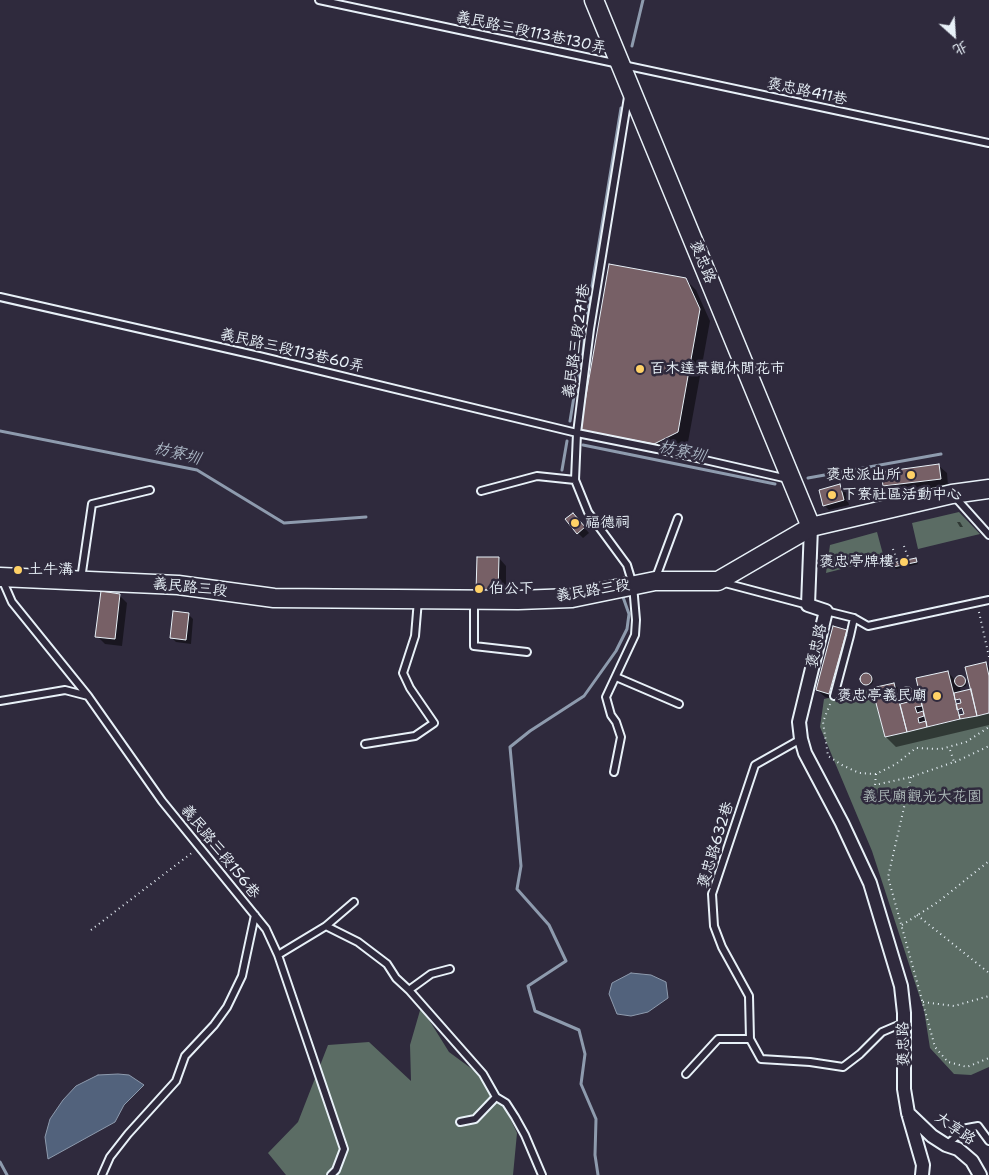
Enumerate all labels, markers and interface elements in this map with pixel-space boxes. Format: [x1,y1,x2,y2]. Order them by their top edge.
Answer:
street label: 義民路三段113巷130弄 [454,8,608,58]
north arrow [929,10,979,60]
text: 北 [950,37,971,60]
street label: 褒忠路411巷 [765,75,849,109]
street label: 褒忠路 [685,238,719,286]
street label: 義民路三段271巷 [560,283,594,399]
street label: 義民路三段113巷60弄 [218,326,366,376]
place label: 百木達景觀休閒花市 [650,360,785,378]
marker: 百木達景觀休閒花市 [634,363,646,375]
water label: 枋寮圳 [657,438,707,466]
water label: 枋寮圳 [151,439,203,469]
place label: 褒忠派出所 [826,466,901,484]
marker: 褒忠派出所 [905,469,917,481]
place label: 下寮社區活動中心 [842,486,962,504]
marker: 下寮社區活動中心 [826,489,838,501]
place label: 福德祠 [585,514,630,532]
marker: 福德祠 [569,517,581,529]
place label: 褒忠亭牌樓 [819,553,894,571]
marker: 褒忠亭牌樓 [898,556,910,568]
place label: 土牛溝 [28,561,73,579]
marker: 土牛溝 [12,564,24,576]
street label: 義民路三段 [152,575,228,601]
street label: 義民路三段 [555,576,631,606]
place label: 伯公下 [489,580,534,598]
marker: 伯公下 [473,583,485,595]
street label: 褒忠路 [803,622,831,670]
place label: 褒忠亭義民廟 [837,687,927,705]
marker: 褒忠亭義民廟 [931,690,943,702]
park label: 義民廟觀光大花園 [862,788,982,806]
street label: 褒忠路632巷 [694,800,738,890]
street label: 義民路三段156巷 [177,801,263,903]
street label: 褒忠路 [895,1021,913,1067]
street label: 大享路 [931,1109,979,1149]

